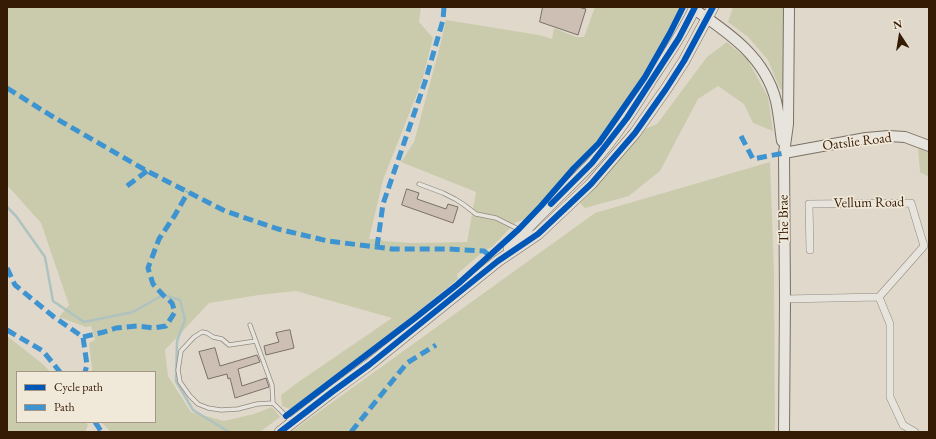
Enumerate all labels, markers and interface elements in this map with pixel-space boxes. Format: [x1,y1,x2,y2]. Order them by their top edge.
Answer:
north arrow [880,16,920,56]
text: N [892,16,903,32]
street label: Oatslie Road [821,129,893,155]
street label: The Brae [775,194,793,244]
street label: Vellum Road [834,194,904,212]
legend [16,371,156,423]
text: Cycle path [54,379,103,395]
text: Path [54,399,75,415]

